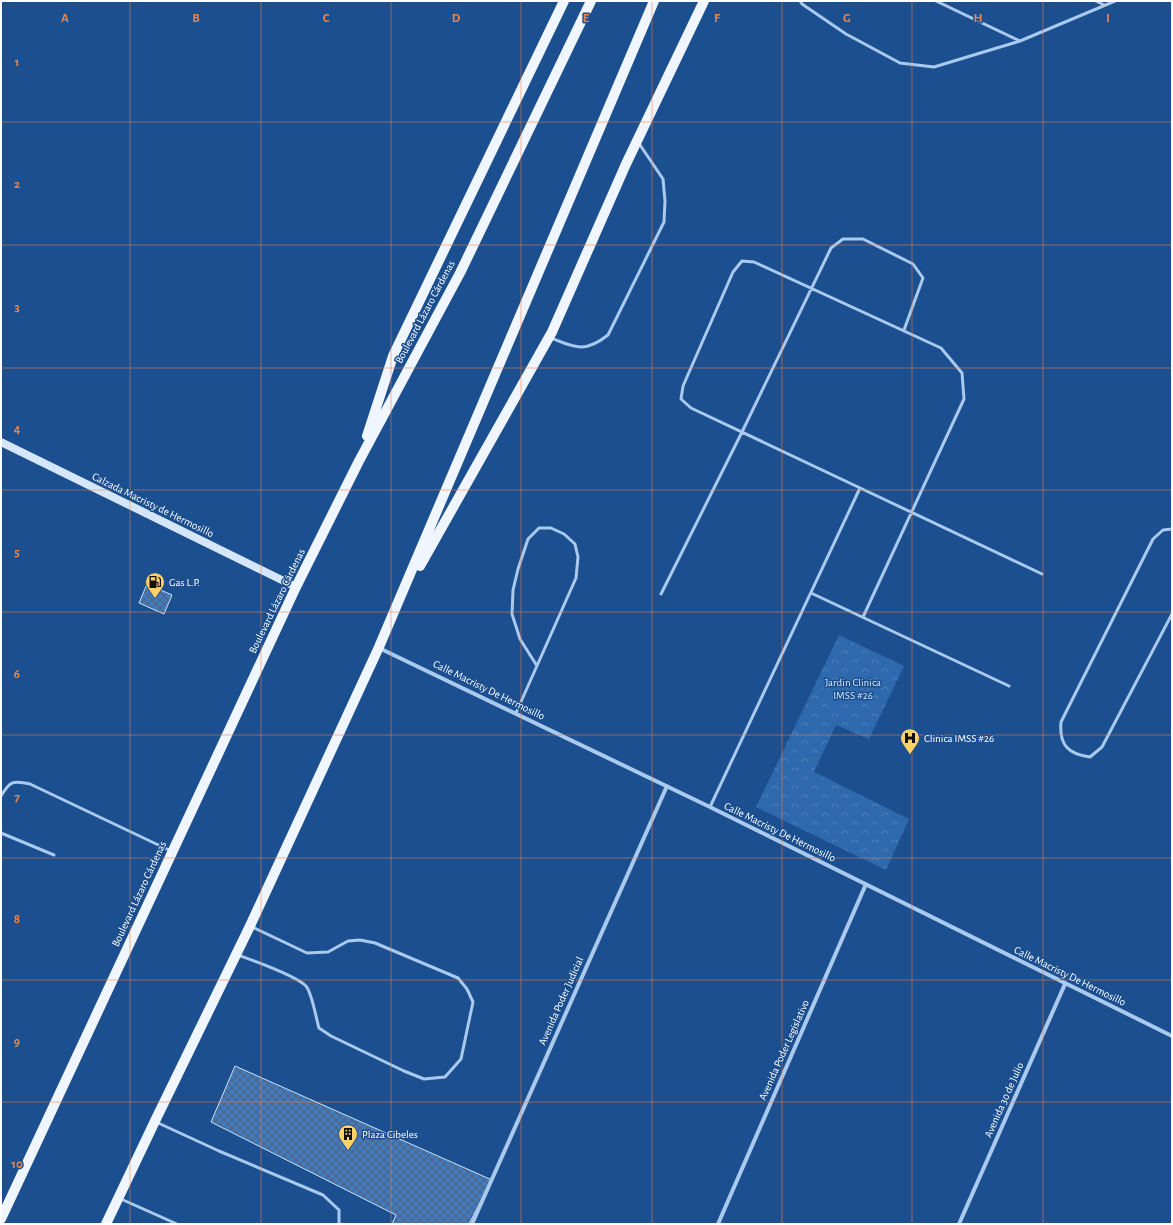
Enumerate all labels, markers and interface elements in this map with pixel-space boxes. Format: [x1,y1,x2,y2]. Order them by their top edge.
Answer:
text: A [61,12,69,25]
text: B [192,12,200,25]
text: C [323,12,330,25]
text: D [452,12,461,25]
text: E [583,12,590,25]
text: F [714,12,721,25]
text: G [843,12,851,25]
text: H [973,12,983,25]
text: I [1106,12,1110,25]
text: 1 [15,56,19,69]
text: 2 [14,178,20,191]
street label: Boulevard Lázaro Cárdenas [393,259,457,365]
text: 3 [14,301,20,314]
text: 4 [14,423,21,436]
street label: Calzada Macristy de Hermosillo [90,471,216,539]
text: 5 [14,546,20,559]
street label: Boulevard Lázaro Cárdenas [247,547,307,655]
fuel station icon: Gas L.P. [144,571,166,599]
place label: Gas L.P. [169,577,200,588]
street label: Calle Macristy De Hermosillo [431,658,547,722]
text: 6 [14,668,20,681]
park label: Jardin Clinica IMSS #26 [825,677,881,701]
hospital icon: Clinica IMSS #26 [899,727,921,755]
place label: Clinica IMSS #26 [924,733,994,744]
text: 7 [14,791,20,804]
street label: Calle Macristy De Hermosillo [722,800,838,864]
street label: Boulevard Lázaro Cárdenas [110,840,168,948]
text: 8 [14,913,20,926]
street label: Calle Macristy De Hermosillo [1012,944,1128,1008]
street label: Avenida Poder Judicial [537,955,585,1047]
street label: Avenida Poder Legislativo [757,998,811,1102]
text: 9 [14,1036,20,1049]
street label: Avenida 30 de Julio [982,1061,1026,1139]
building icon: Plaza Cibeles [337,1123,359,1151]
place label: Plaza Cibeles [362,1129,418,1140]
text: 10 [11,1158,23,1171]

